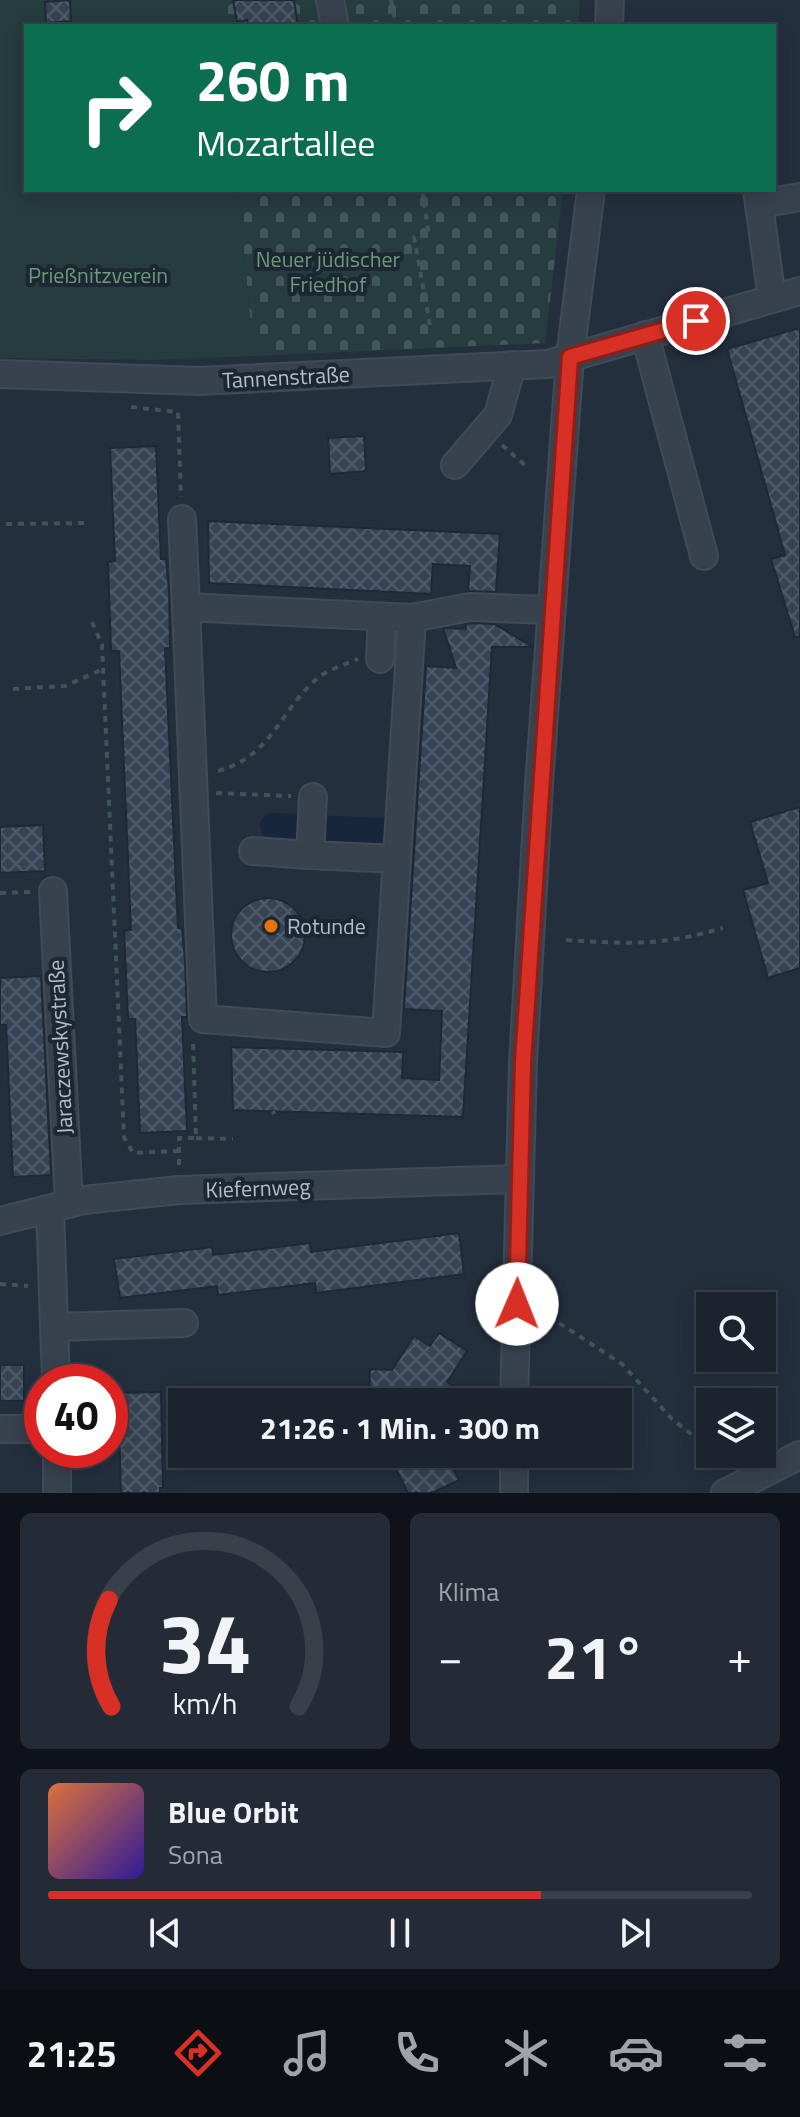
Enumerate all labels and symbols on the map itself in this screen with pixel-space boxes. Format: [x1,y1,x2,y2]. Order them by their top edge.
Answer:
park label: Neuer jüdischer Friedhof [256,242,401,301]
park label: Prießnitzverein [28,258,168,292]
pin [662,287,730,355]
street label: Tannenstraße [221,357,351,397]
place label: Rotunde [287,909,366,943]
marker: Rotunde [262,917,280,935]
street label: Jaraczewskystraße [38,959,82,1135]
street label: Kiefernweg [205,1169,311,1207]
position arrow [475,1262,559,1346]
speed limit sign: 40 [24,1364,128,1468]

